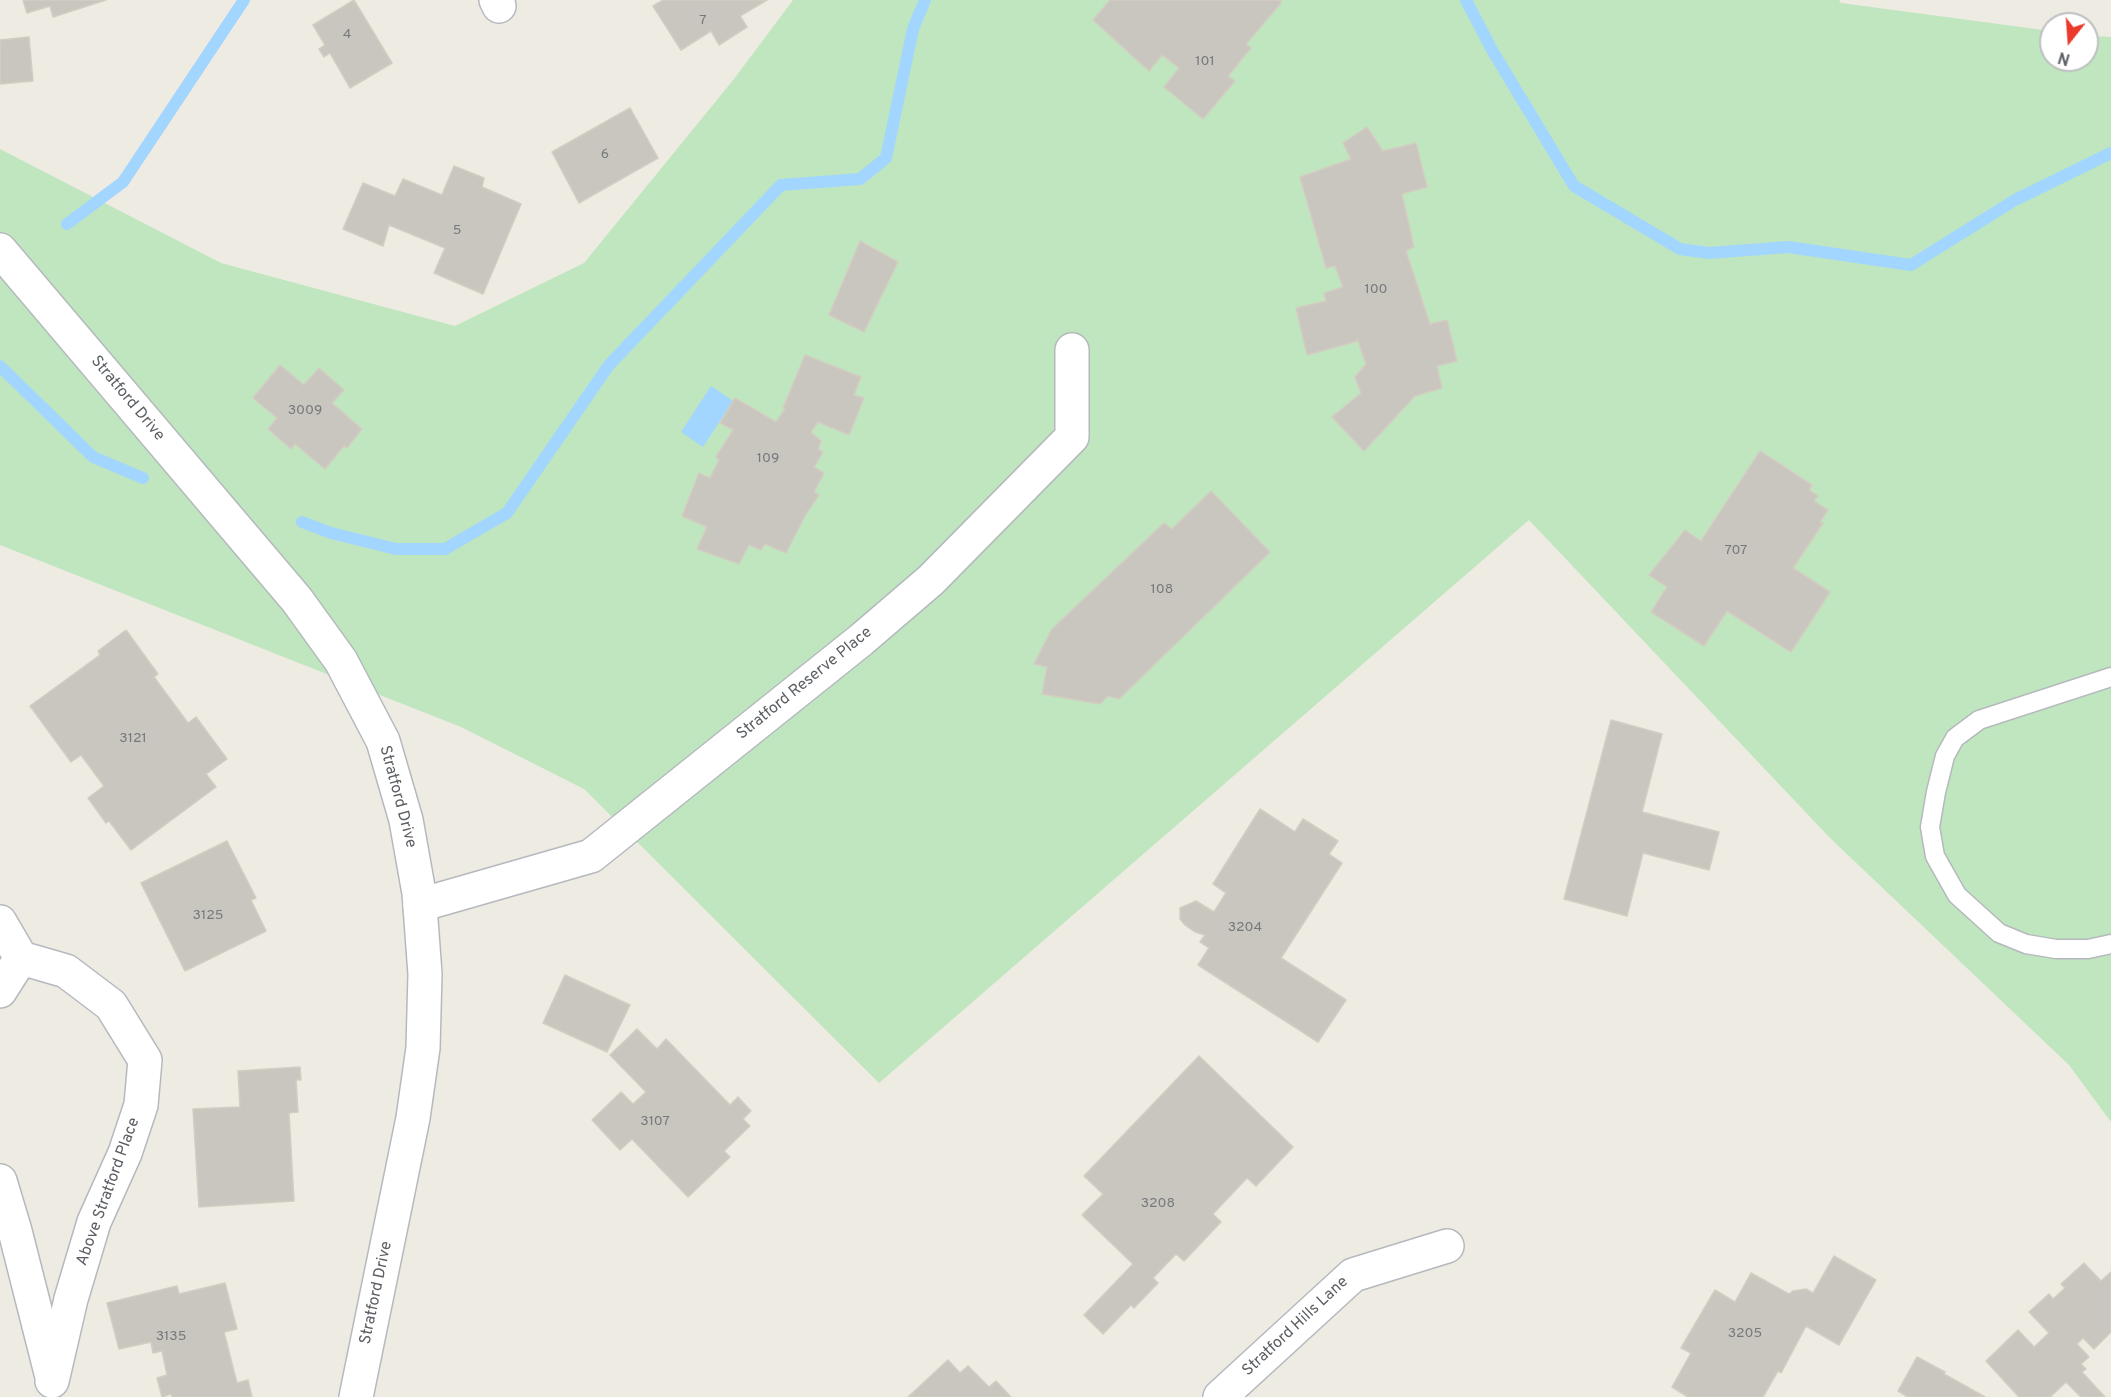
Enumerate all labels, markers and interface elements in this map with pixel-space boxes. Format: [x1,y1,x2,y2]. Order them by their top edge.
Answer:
north arrow [2039,12,2099,72]
house number: 7 [699,13,707,29]
house number: 4 [343,27,351,43]
text: N [2056,46,2073,69]
house number: 101 [1195,54,1215,70]
house number: 6 [601,147,609,163]
house number: 5 [453,223,461,239]
house number: 100 [1364,282,1388,298]
street label: Stratford Drive [86,353,168,445]
house number: 3009 [288,403,322,419]
house number: 109 [757,451,779,467]
house number: 707 [1725,543,1747,559]
house number: 108 [1151,582,1173,598]
street label: Stratford Reserve Place [733,624,877,744]
house number: 3121 [119,731,147,747]
street label: Stratford Drive [374,744,420,850]
house number: 3125 [193,908,223,924]
house number: 3204 [1228,920,1262,936]
house number: 3107 [640,1114,670,1130]
street label: Above Stratford Place [73,1115,145,1269]
house number: 3208 [1141,1196,1175,1212]
street label: Stratford Drive [357,1240,397,1346]
street label: Stratford Hills Lane [1239,1273,1353,1381]
house number: 3205 [1728,1326,1762,1342]
house number: 3135 [156,1329,186,1345]

